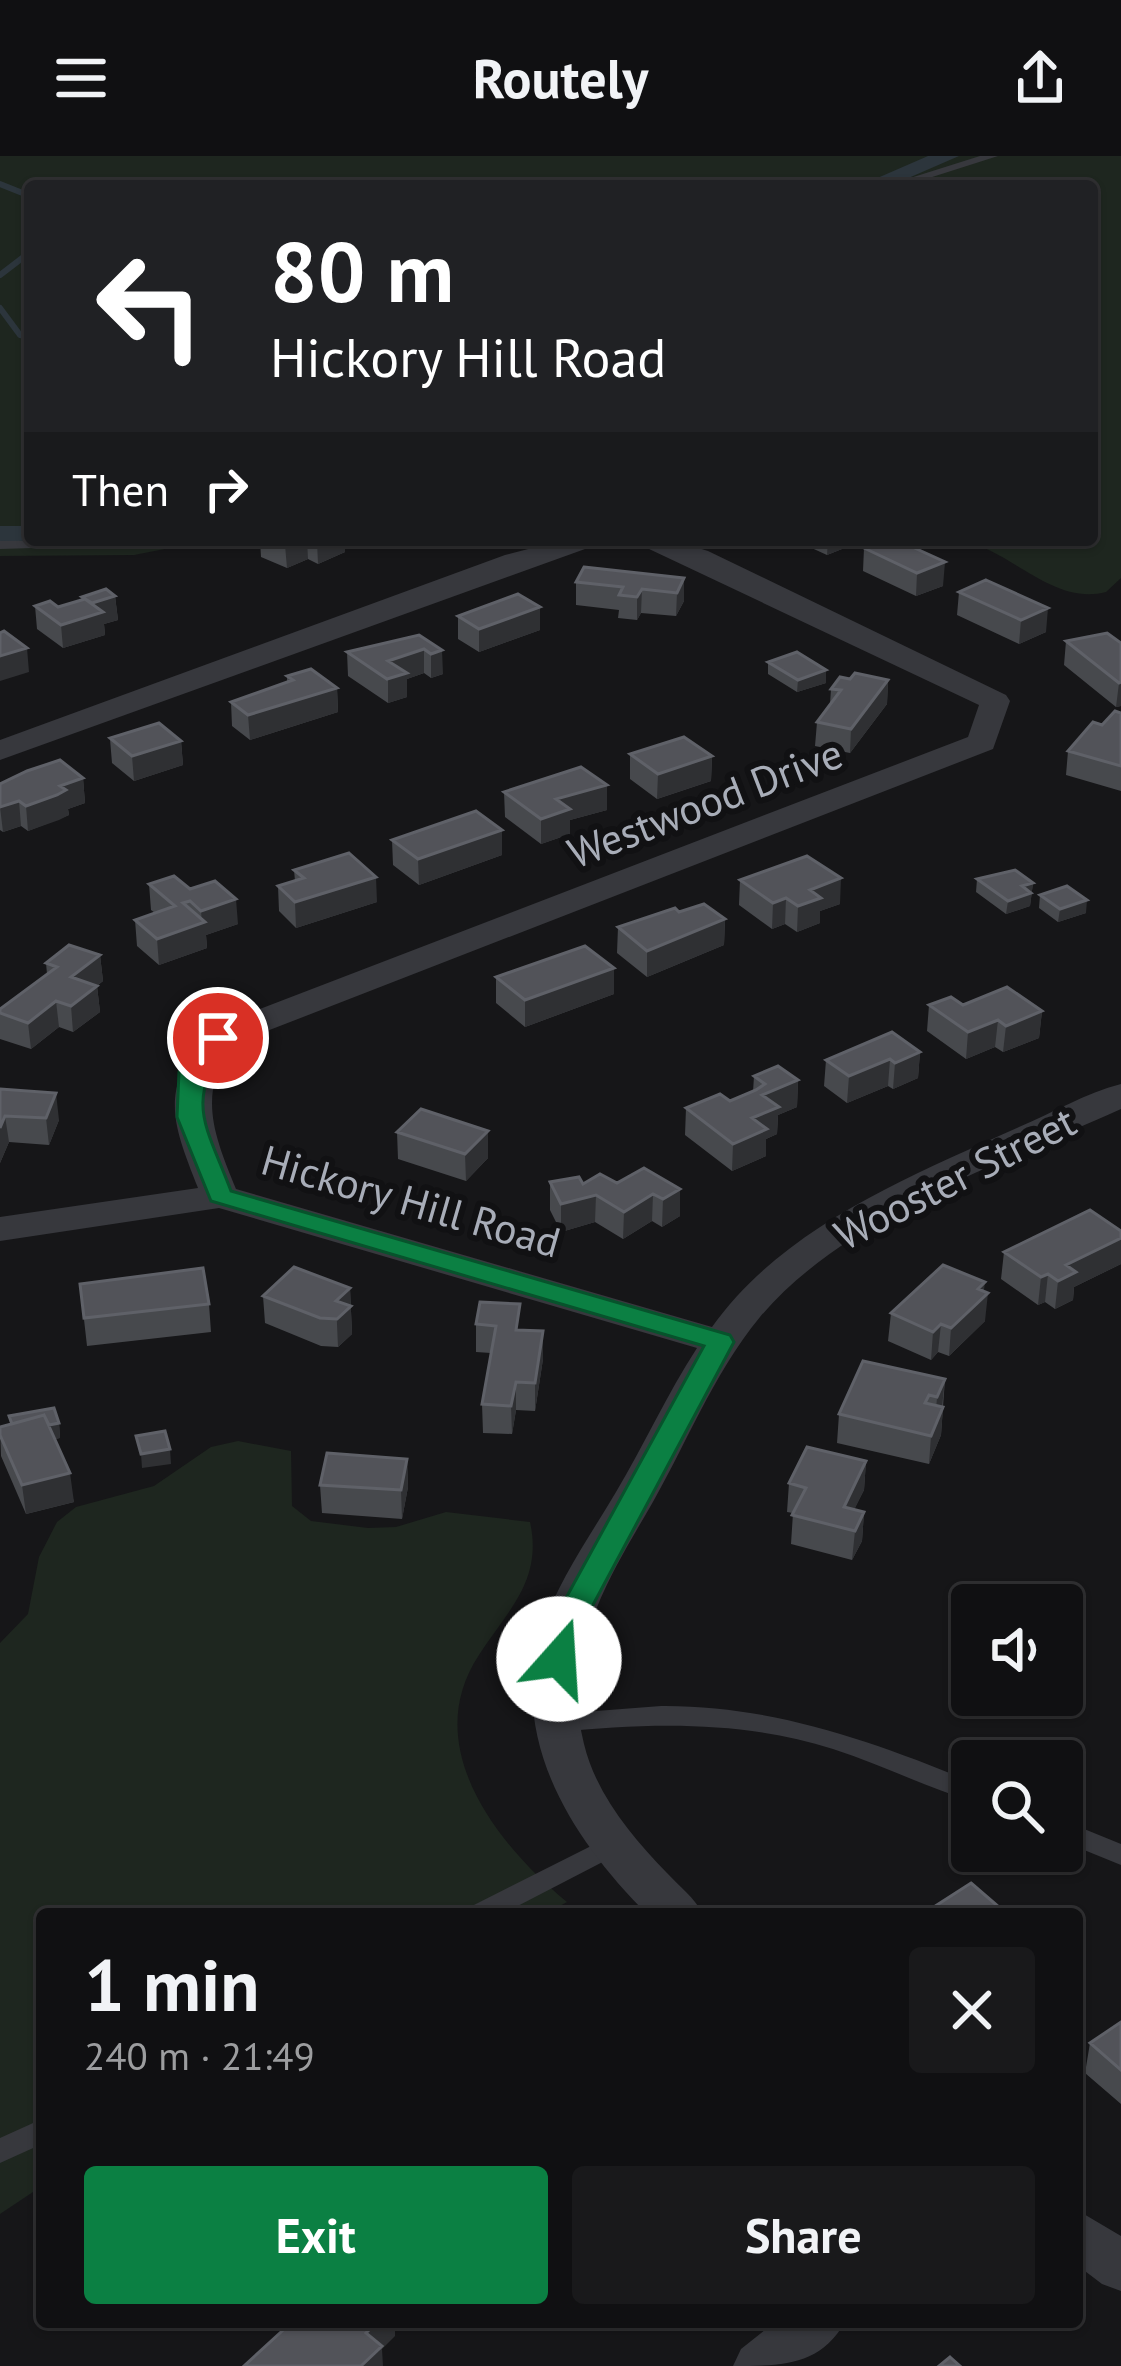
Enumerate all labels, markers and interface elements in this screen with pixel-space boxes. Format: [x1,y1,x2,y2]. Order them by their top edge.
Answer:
text: Routely [473,43,648,113]
icon: menu [48,45,114,111]
icon: share [1007,45,1073,111]
text: 80 m [270,216,454,325]
icon: left [72,228,228,384]
text: Hickory Hill Road [270,322,666,392]
icon: right [193,456,259,522]
text: Then [72,460,169,518]
street label: Westwood Drive [560,725,850,880]
pin [167,987,269,1089]
icon: arrive [185,1005,251,1071]
street label: Wooster Street [825,1093,1085,1262]
street label: Hickory Hill Road [255,1132,567,1269]
map controls [951,1584,1083,1872]
button: sound [951,1584,1083,1716]
position arrow [496,1596,622,1722]
button: search [951,1740,1083,1872]
text: 1 min [84,1938,260,2031]
button: close [909,1947,1035,2073]
text: 240 m · 21:49 [84,2030,315,2081]
button: Exit [84,2166,548,2304]
button: Share [572,2166,1035,2304]

